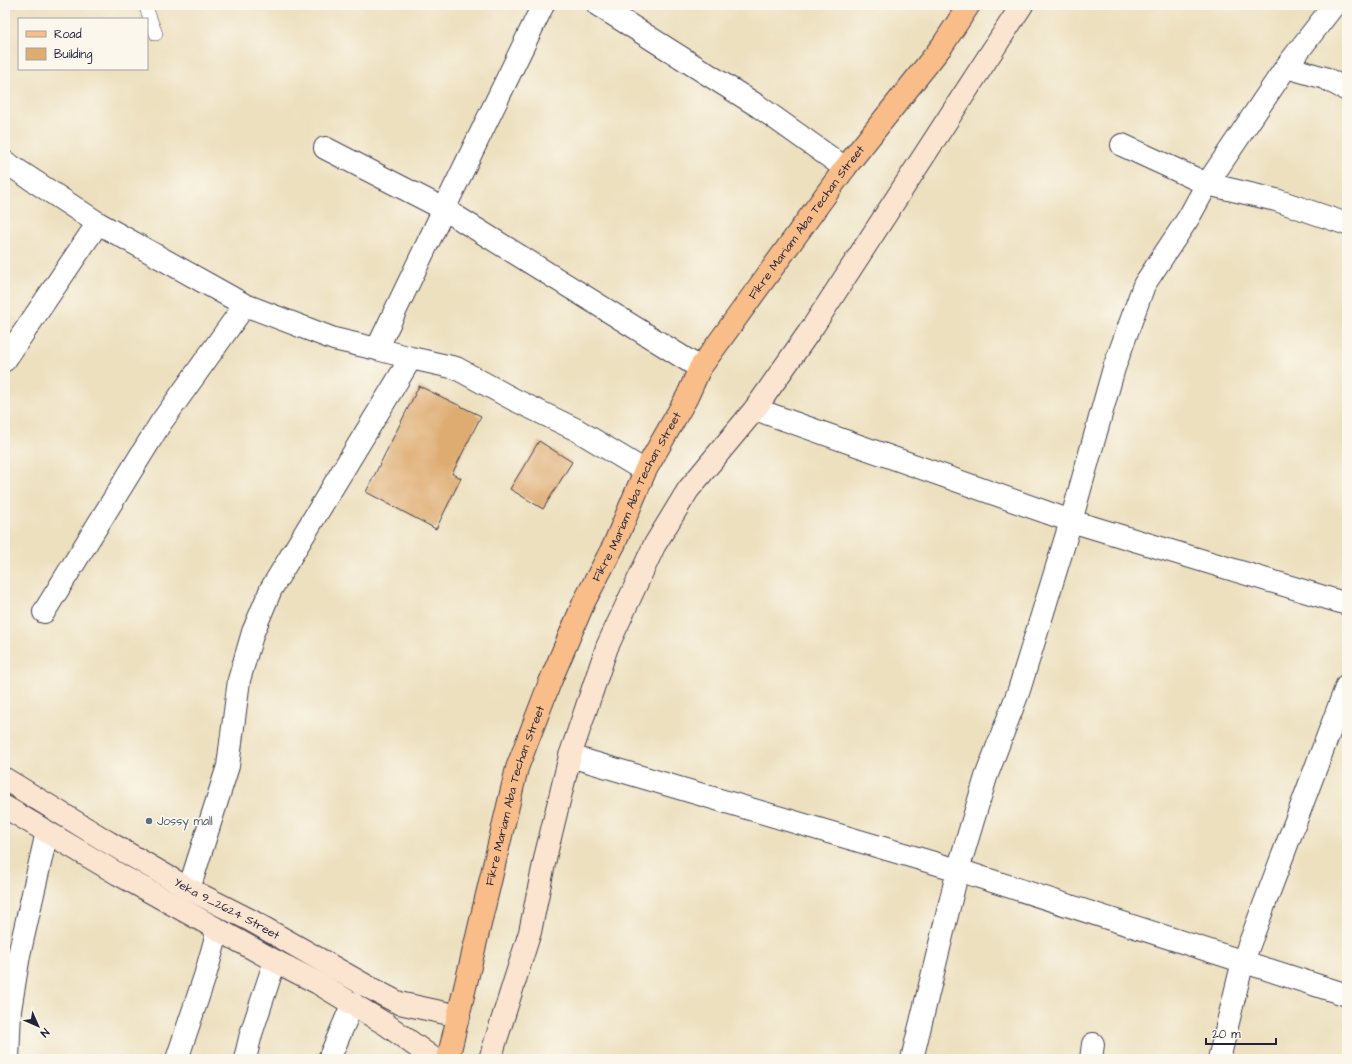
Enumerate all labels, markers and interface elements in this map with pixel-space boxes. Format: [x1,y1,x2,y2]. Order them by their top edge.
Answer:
legend [18,18,148,70]
text: Road [54,26,82,43]
text: Building [54,46,92,64]
street label: Fikre Mariam Aba Techan Street [744,142,869,303]
street label: Fikre Mariam Aba Techan Street [588,409,686,585]
street label: Fikre Mariam Aba Techan Street [481,703,549,887]
place label: Jossy mall [157,813,213,831]
marker: Jossy mall [144,816,154,826]
street label: Yeka 9_2624 Street [170,874,283,944]
north arrow [18,1006,58,1046]
scale bar [1206,1020,1276,1046]
text: N [37,1025,52,1041]
text: 20 m [1212,1026,1241,1043]

